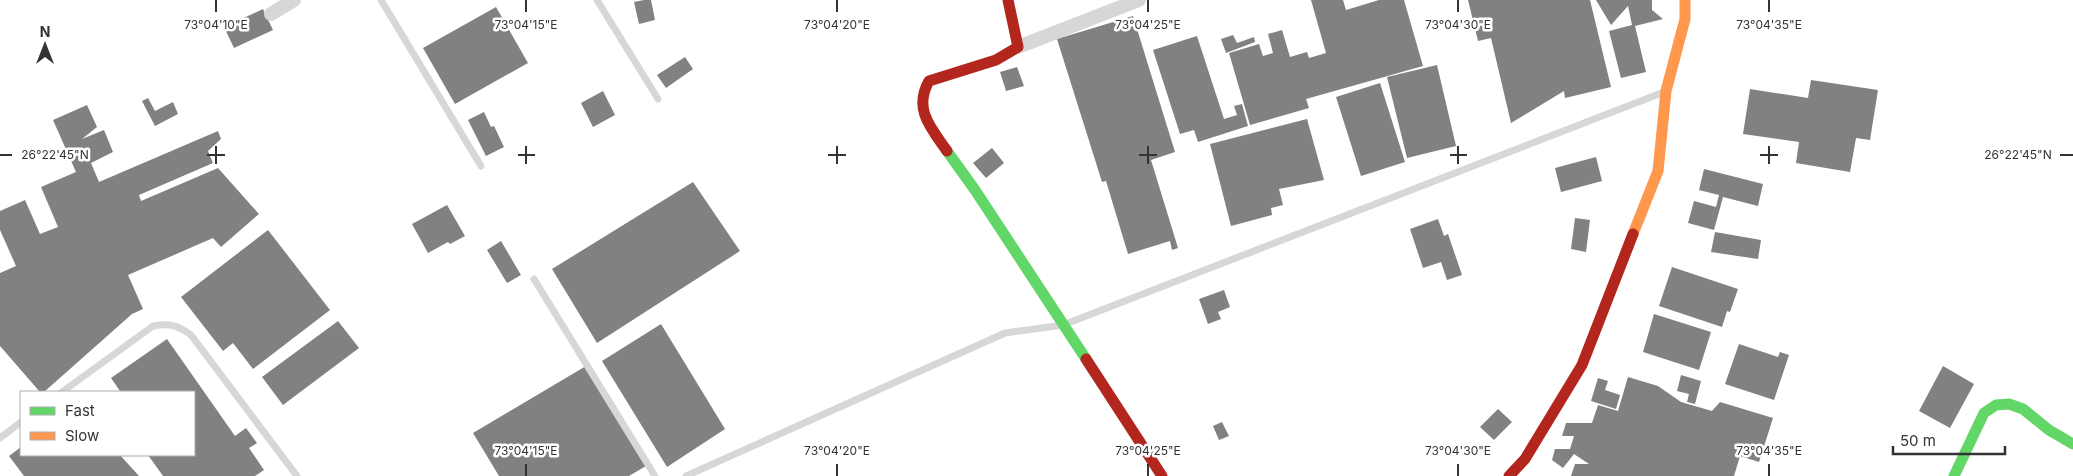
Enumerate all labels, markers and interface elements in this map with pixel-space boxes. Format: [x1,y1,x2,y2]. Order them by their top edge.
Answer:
text: 73°04'10"E [184,17,248,32]
text: 73°04'15"E [494,17,558,32]
text: 73°04'20"E [804,17,870,32]
text: 73°04'25"E [1115,17,1181,32]
text: 73°04'30"E [1425,17,1491,32]
text: 73°04'35"E [1736,17,1802,32]
north arrow [20,20,70,70]
text: N [40,23,50,40]
text: 26°22'45"N [21,147,89,162]
text: 26°22'45"N [1984,147,2052,162]
legend [20,391,195,456]
text: Fast [65,401,95,420]
scale bar [1893,424,2006,456]
text: Slow [65,426,99,445]
text: 50 m [1900,431,1936,450]
text: 73°04'15"E [494,443,558,458]
text: 73°04'20"E [804,443,870,458]
text: 73°04'25"E [1115,443,1181,458]
text: 73°04'30"E [1425,443,1491,458]
text: 73°04'35"E [1736,443,1802,458]

